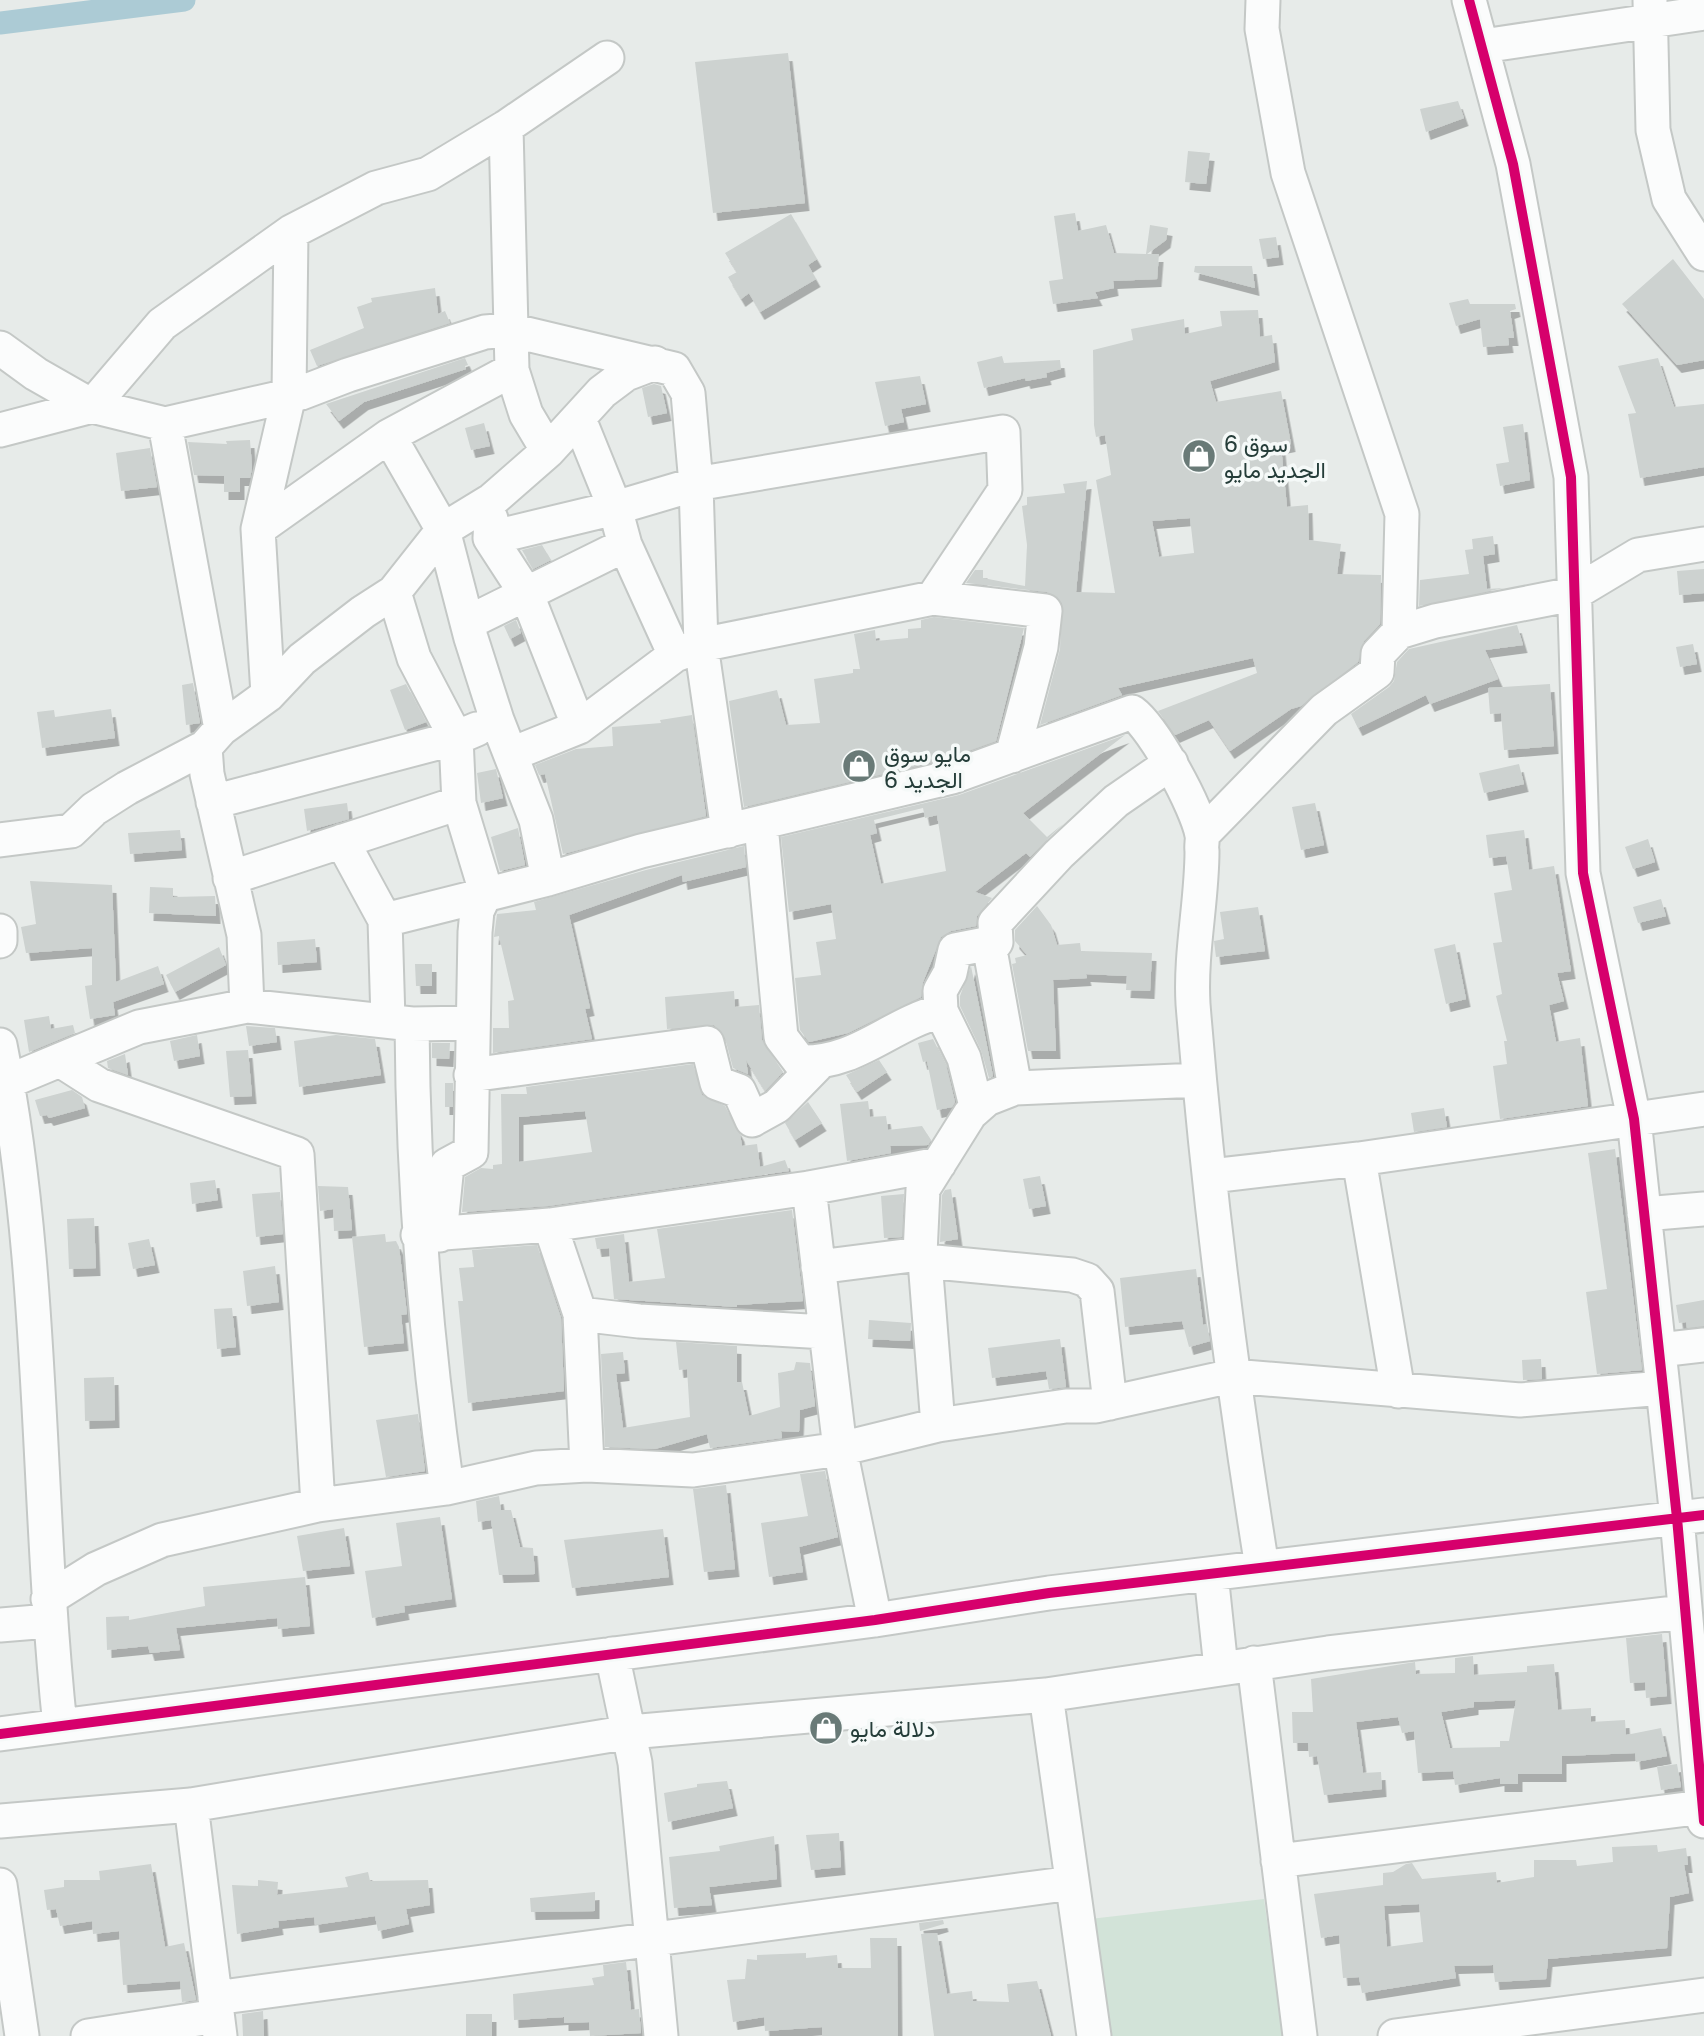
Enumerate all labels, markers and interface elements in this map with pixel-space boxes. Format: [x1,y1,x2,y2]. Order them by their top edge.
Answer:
place label: سوق 6 الجديد مايو [1224,429,1326,485]
shop icon: سوق 6 الجديد مايو [1180,437,1218,475]
place label: مايو سوق 6 الجديد [884,739,971,793]
shop icon: مايو سوق 6 الجديد [840,747,878,785]
shop icon: دلالة مايو [807,1709,845,1747]
place label: دلالة مايو [850,1714,935,1744]

